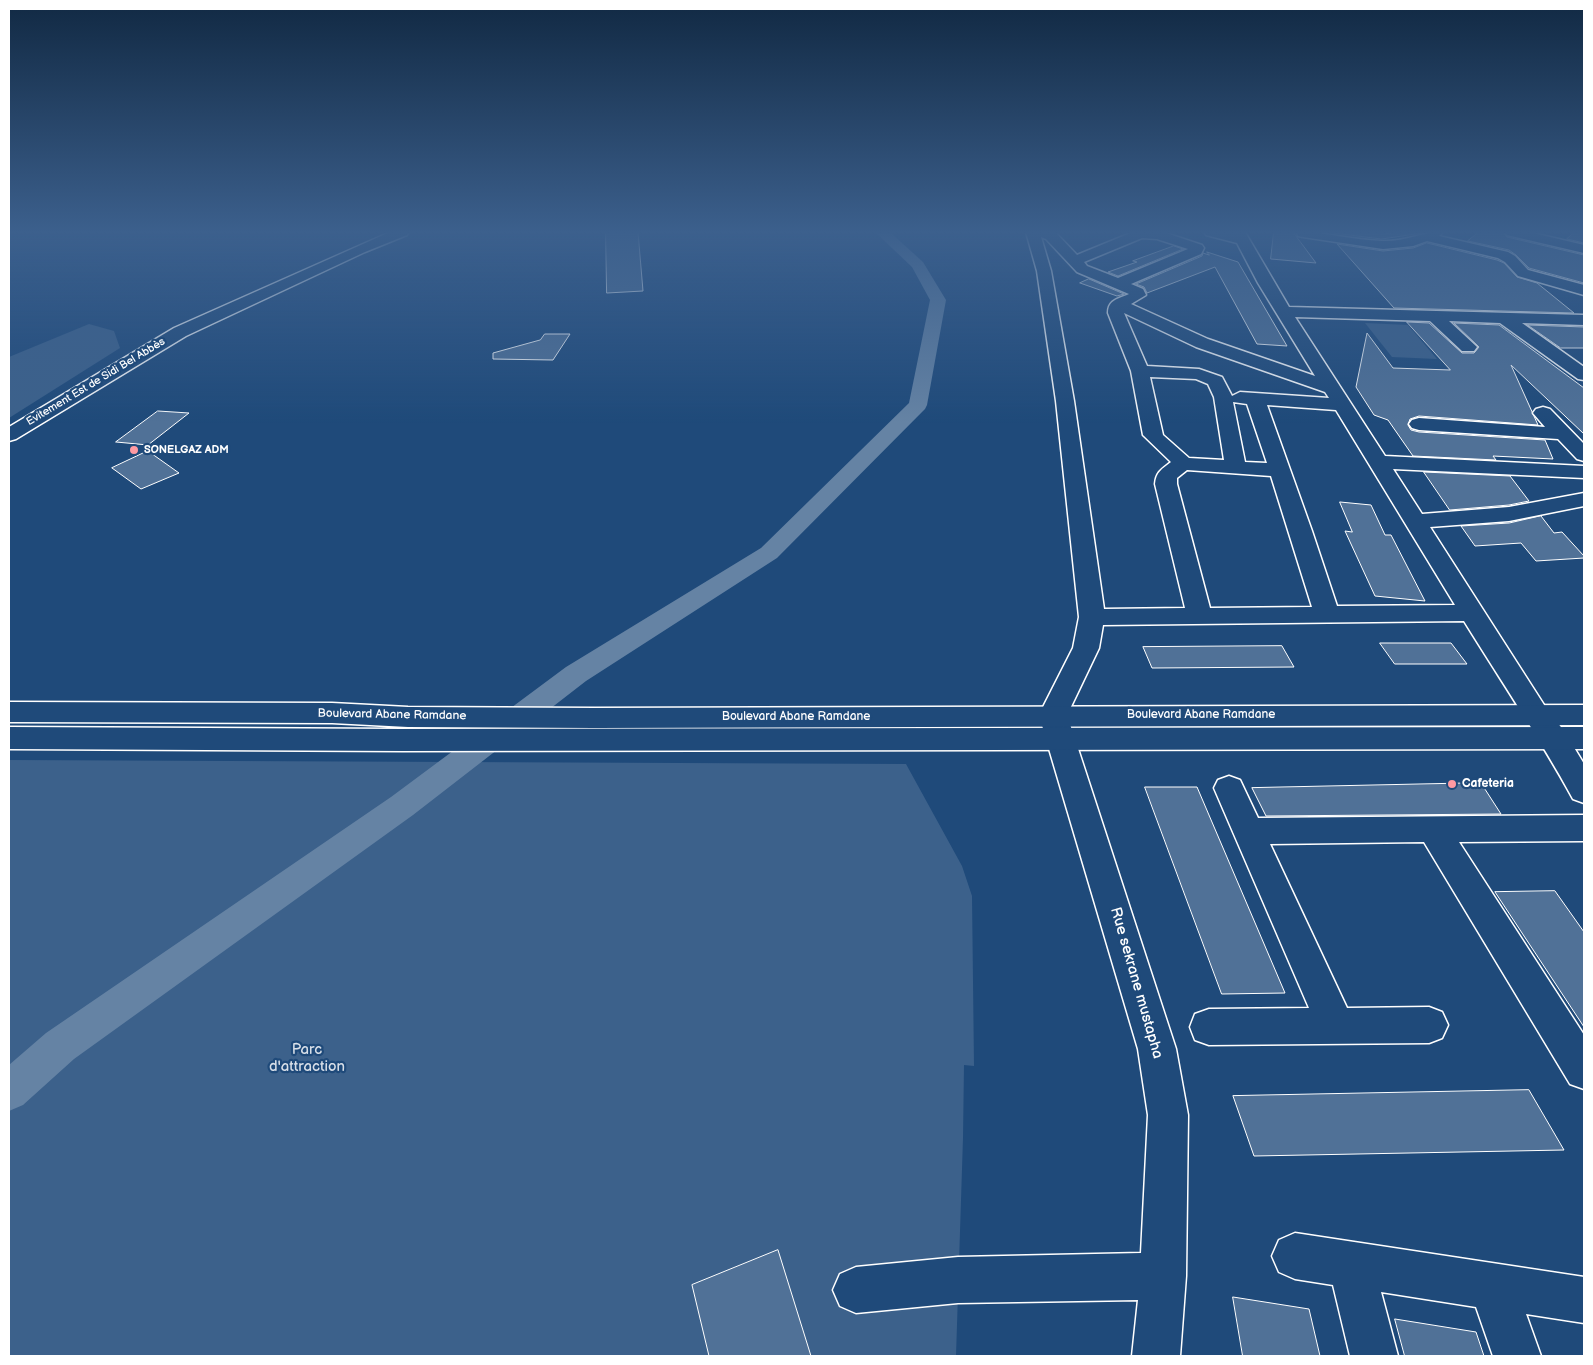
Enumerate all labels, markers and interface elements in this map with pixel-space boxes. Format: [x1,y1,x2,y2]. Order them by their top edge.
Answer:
street label: Evitement Est de Sidi Bel Abbès [24,335,168,429]
place label: SONELGAZ ADM [144,443,229,457]
marker: SONELGAZ ADM [128,444,140,456]
street label: Boulevard Abane Ramdane [318,707,466,723]
street label: Boulevard Abane Ramdane [1127,708,1275,722]
street label: Boulevard Abane Ramdane [722,710,870,724]
place label: Cafeteria [1462,777,1514,791]
marker: Cafeteria [1446,778,1458,790]
street label: Rue sekrane mustapha [1106,905,1166,1061]
park label: Parc d'attraction [269,1041,345,1076]

